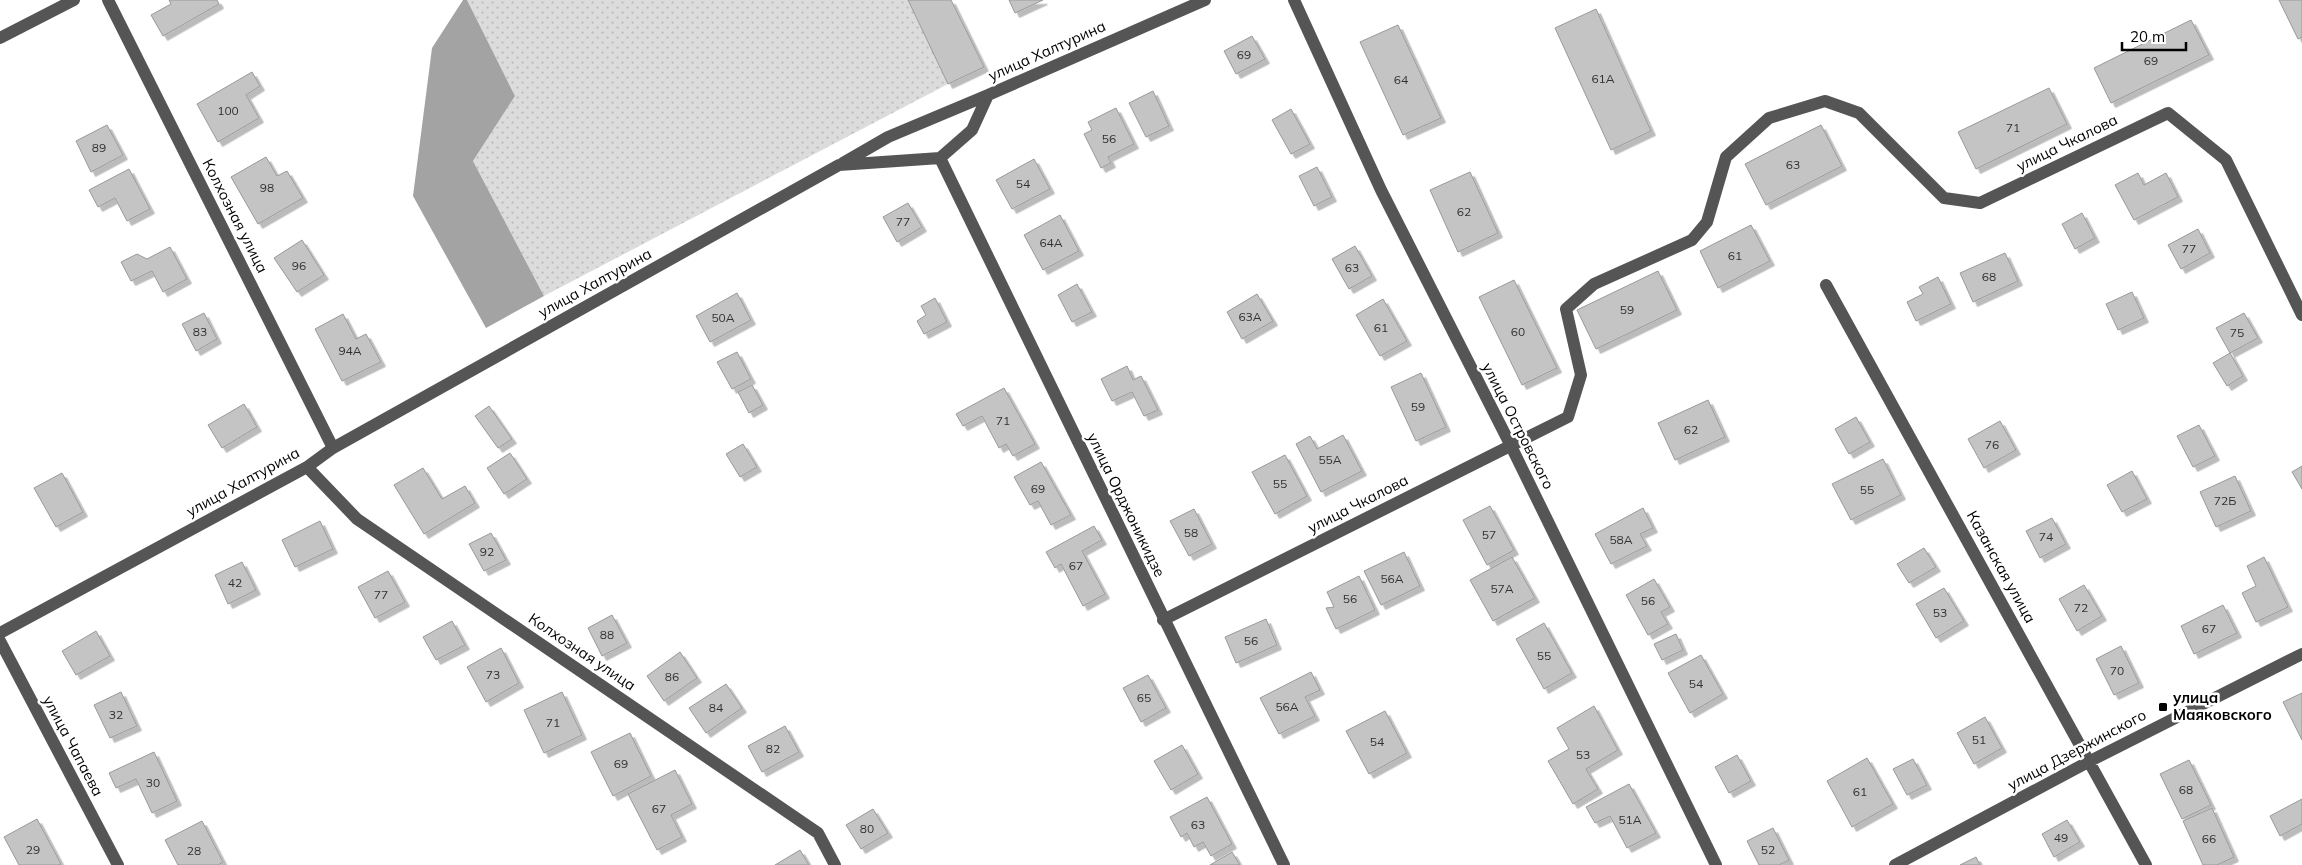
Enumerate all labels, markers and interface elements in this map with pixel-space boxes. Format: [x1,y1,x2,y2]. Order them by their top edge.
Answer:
street label: улица Халтурина [985,16,1108,85]
scale bar [2122,20,2186,52]
text: 20 m [2130,27,2165,46]
house number: 69 [1237,47,1251,62]
house number: 69 [2144,53,2158,68]
house number: 61А [1591,71,1615,86]
house number: 64 [1394,72,1408,87]
house number: 100 [217,103,239,118]
street label: улица Чкалова [2013,110,2121,175]
house number: 71 [2006,120,2020,135]
house number: 56 [1102,131,1116,146]
house number: 89 [92,140,106,155]
street label: Колхозная улица [199,156,272,276]
house number: 63 [1786,157,1800,172]
house number: 54 [1016,176,1030,191]
house number: 98 [260,180,274,195]
house number: 62 [1457,204,1471,219]
house number: 77 [896,214,910,229]
house number: 64А [1039,235,1063,250]
house number: 77 [2182,241,2196,256]
street label: улица Халтурина [535,244,655,322]
house number: 61 [1728,248,1742,263]
house number: 96 [292,258,306,273]
house number: 63 [1345,260,1359,275]
house number: 68 [1982,269,1996,284]
house number: 59 [1620,302,1634,317]
house number: 63А [1238,309,1262,324]
house number: 50А [711,310,735,325]
house number: 61 [1374,320,1388,335]
house number: 83 [193,324,207,339]
house number: 60 [1511,324,1525,339]
house number: 75 [2230,325,2244,340]
house number: 94А [338,343,362,358]
street label: улица Островского [1478,359,1559,492]
house number: 59 [1411,399,1425,414]
house number: 71 [996,413,1010,428]
house number: 62 [1684,422,1698,437]
street label: улица Орджоникидзе [1083,429,1170,580]
house number: 76 [1985,437,1999,452]
street label: улица Халтурина [183,443,303,521]
house number: 55А [1318,452,1342,467]
street label: улица Чкалова [1304,470,1411,537]
house number: 55 [1273,476,1287,491]
house number: 69 [1031,481,1045,496]
house number: 55 [1860,482,1874,497]
house number: 72Б [2214,493,2236,508]
street label: Казанская улица [1963,507,2040,626]
house number: 58 [1184,525,1198,540]
house number: 57 [1482,527,1496,542]
house number: 74 [2039,529,2053,544]
house number: 58А [1609,532,1633,547]
house number: 92 [480,544,494,559]
house number: 67 [1069,558,1083,573]
house number: 56А [1380,571,1404,586]
house number: 42 [228,575,242,590]
house number: 57А [1490,581,1514,596]
house number: 77 [374,587,388,602]
house number: 56 [1343,591,1357,606]
house number: 56 [1641,593,1655,608]
house number: 72 [2074,600,2088,615]
house number: 53 [1933,605,1947,620]
street label: Колхозная улица [525,609,640,695]
house number: 67 [2202,621,2216,636]
house number: 88 [600,627,614,642]
house number: 56 [1244,633,1258,648]
house number: 55 [1537,648,1551,663]
house number: 70 [2110,663,2124,678]
house number: 73 [486,667,500,682]
house number: 86 [665,669,679,684]
house number: 54 [1689,676,1703,691]
place label: улица Маяковского [2173,688,2272,724]
house number: 65 [1137,690,1151,705]
street label: улица Чапаева [39,692,108,799]
house number: 56А [1275,699,1299,714]
house number: 84 [709,700,723,715]
marker: улица Маяковского [2157,701,2169,713]
street label: улица Дзержинского [2004,705,2149,794]
house number: 32 [109,707,123,722]
house number: 71 [546,715,560,730]
house number: 51 [1972,732,1986,747]
house number: 54 [1370,734,1384,749]
house number: 82 [766,741,780,756]
house number: 53 [1576,747,1590,762]
house number: 69 [614,756,628,771]
house number: 30 [146,775,160,790]
house number: 68 [2179,782,2193,797]
house number: 61 [1853,784,1867,799]
house number: 67 [652,801,666,816]
house number: 51А [1618,812,1642,827]
house number: 63 [1191,817,1205,832]
house number: 80 [860,821,874,836]
house number: 49 [2054,830,2068,845]
house number: 66 [2202,831,2216,846]
house number: 29 [26,842,40,857]
house number: 52 [1761,842,1775,857]
house number: 28 [187,843,201,858]

